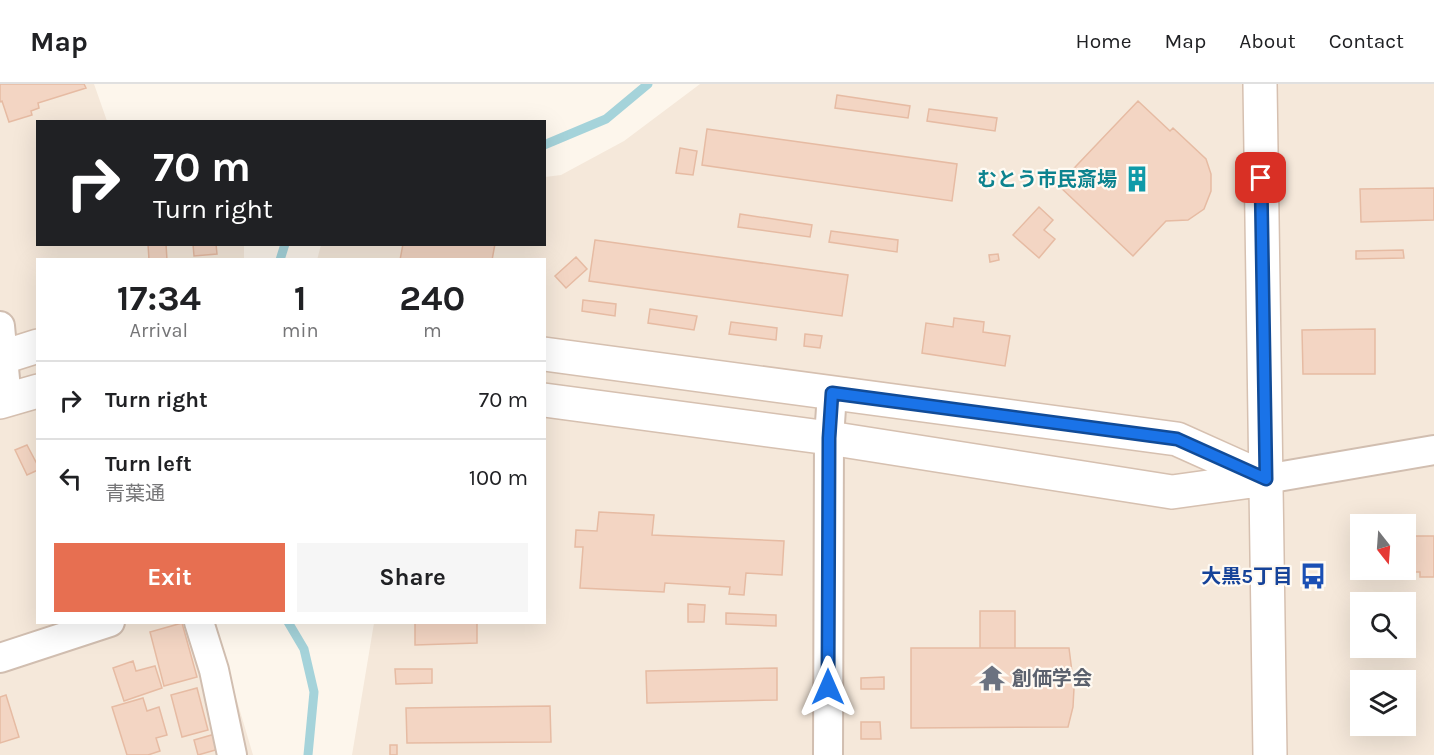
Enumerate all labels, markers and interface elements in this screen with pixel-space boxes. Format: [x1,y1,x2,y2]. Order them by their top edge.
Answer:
text: Map [30,25,88,58]
text: Home [1076,29,1132,53]
text: Map [1165,29,1206,53]
text: About [1239,29,1296,53]
text: Contact [1329,29,1404,53]
text: 70 m [153,142,251,192]
icon: right [54,144,132,222]
pin [1235,152,1286,203]
icon: arrive [1244,161,1277,194]
building icon: むとう市民斎場 [1122,164,1152,194]
place label: むとう市民斎場 [977,168,1117,191]
text: Turn right [153,193,273,225]
text: 17:34 [117,277,201,319]
text: 1 [294,277,307,319]
text: 240 [399,277,465,319]
text: Arrival [130,319,188,342]
text: min [282,319,319,342]
text: m [423,319,442,342]
icon: right [54,384,87,417]
text: Turn right [105,387,208,413]
text: 70 m [479,387,528,413]
text: Turn left [105,451,192,477]
icon: left [54,462,87,495]
text: 100 m [469,465,528,491]
text: 青葉通 [105,482,165,505]
north arrow [1350,514,1416,580]
map controls [1350,514,1416,736]
button: Exit [54,543,285,612]
button: Share [297,543,528,612]
bus stop icon: 大黒5丁目 [1298,561,1328,591]
place label: 大黒5丁目 [1201,565,1293,588]
button: search [1350,592,1416,658]
position arrow [796,655,860,719]
temple icon: 創価学会 [977,663,1007,693]
place label: 創価学会 [1012,667,1092,690]
button: layers [1350,670,1416,736]

